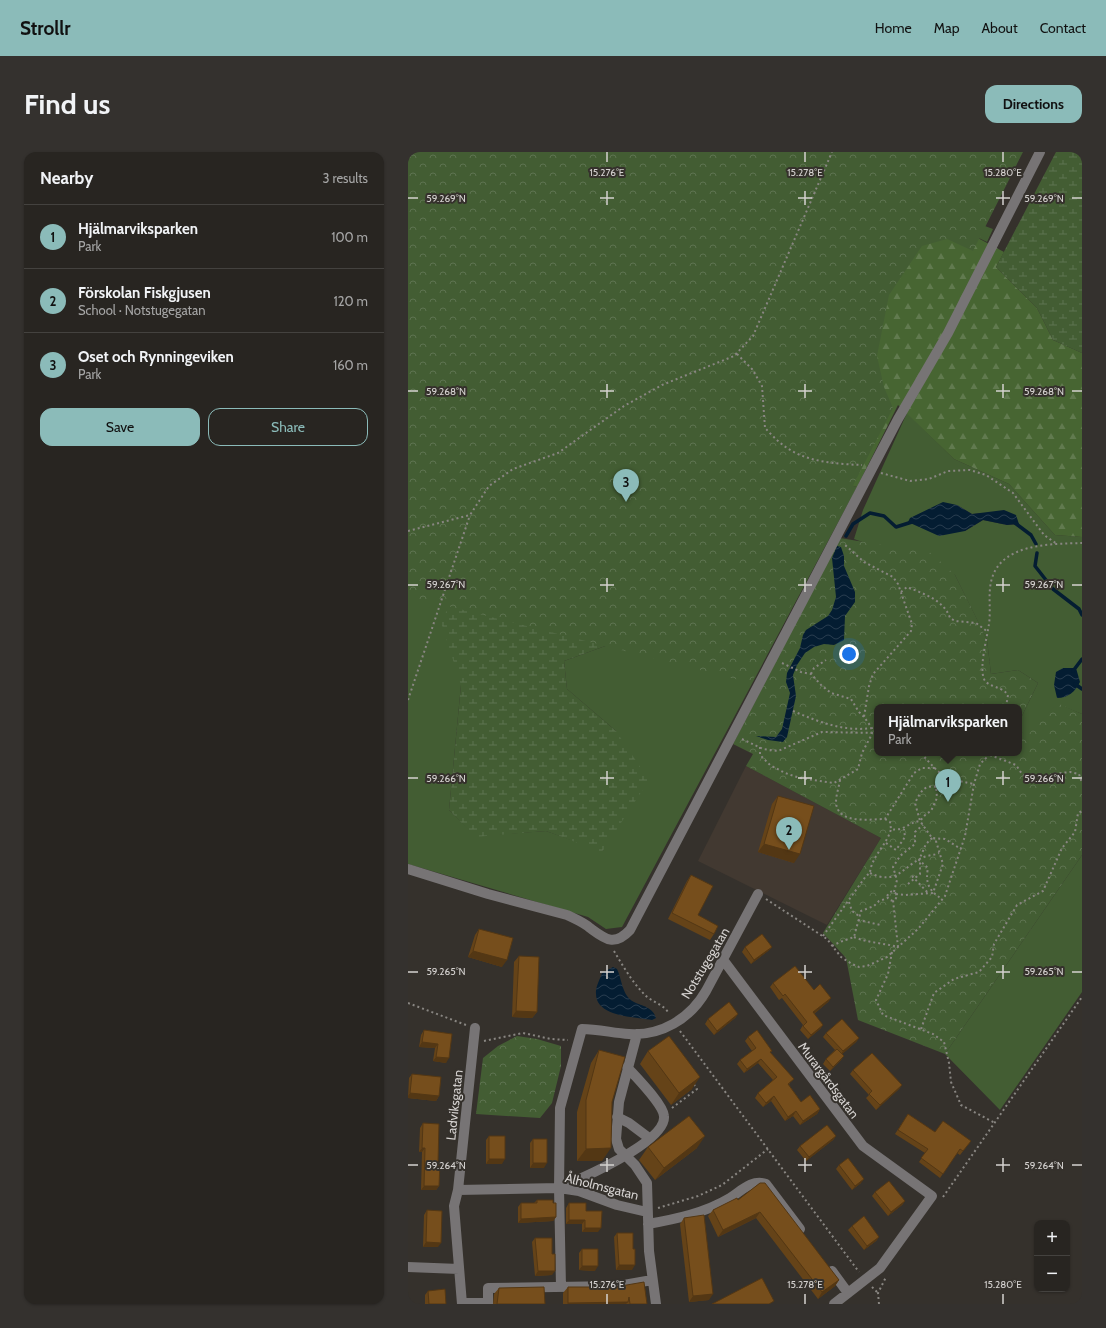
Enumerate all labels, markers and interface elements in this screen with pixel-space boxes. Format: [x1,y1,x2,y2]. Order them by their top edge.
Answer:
text: Strollr [20,17,71,40]
text: Home [875,19,912,37]
text: Map [934,19,959,37]
text: About [981,19,1018,37]
text: Contact [1040,19,1086,37]
button: Directions [985,85,1082,123]
text: Find us [24,87,110,121]
text: 15.276°E [590,166,625,179]
text: 15.278°E [787,166,823,179]
text: 15.280°E [984,166,1022,179]
text: Nearby [40,168,93,188]
text: 3 results [322,170,368,186]
text: 59.269°N [426,192,466,205]
text: 59.269°N [1024,192,1064,205]
text: Hjälmarviksparken [78,220,198,238]
text: 1 [51,229,55,245]
text: 100 m [331,229,368,245]
text: Park [78,238,101,254]
text: Förskolan Fiskgjusen [78,284,211,302]
text: 2 [50,293,56,309]
text: 120 m [334,293,368,309]
text: School · Notstugegatan [78,302,205,318]
text: Oset och Rynningeviken [78,348,234,366]
text: 3 [49,357,57,373]
text: 160 m [333,357,368,373]
text: Park [78,366,101,382]
text: 59.268°N [426,385,466,398]
text: 59.268°N [1024,385,1064,398]
button: Save [40,408,200,446]
button: Share [208,408,368,446]
pin: 3 [613,469,639,502]
text: 59.267°N [427,578,465,591]
text: 59.267°N [1025,578,1063,591]
your location [839,644,859,664]
popup [874,704,1022,756]
text: Hjälmarviksparken [888,713,1008,731]
text: Park [888,731,911,747]
pin: 1 [935,769,961,802]
text: 59.266°N [426,772,466,785]
text: 59.266°N [1024,772,1064,785]
pin: 2 [776,817,802,850]
street label: Notstugegatan [677,924,733,1002]
text: 59.265°N [426,965,466,978]
text: 59.265°N [1024,965,1064,978]
street label: Murargårdsgatan [795,1039,863,1121]
street label: Ladviksgatan [442,1069,466,1141]
text: 59.264°N [426,1159,466,1172]
text: 59.264°N [1024,1159,1064,1172]
street label: Ålholmsgatan [563,1168,641,1203]
map controls [1034,1220,1070,1292]
button: + [1034,1220,1070,1256]
button: − [1034,1256,1070,1292]
text: 15.276°E [590,1278,625,1291]
text: 15.278°E [787,1278,823,1291]
text: 15.280°E [984,1278,1022,1291]

